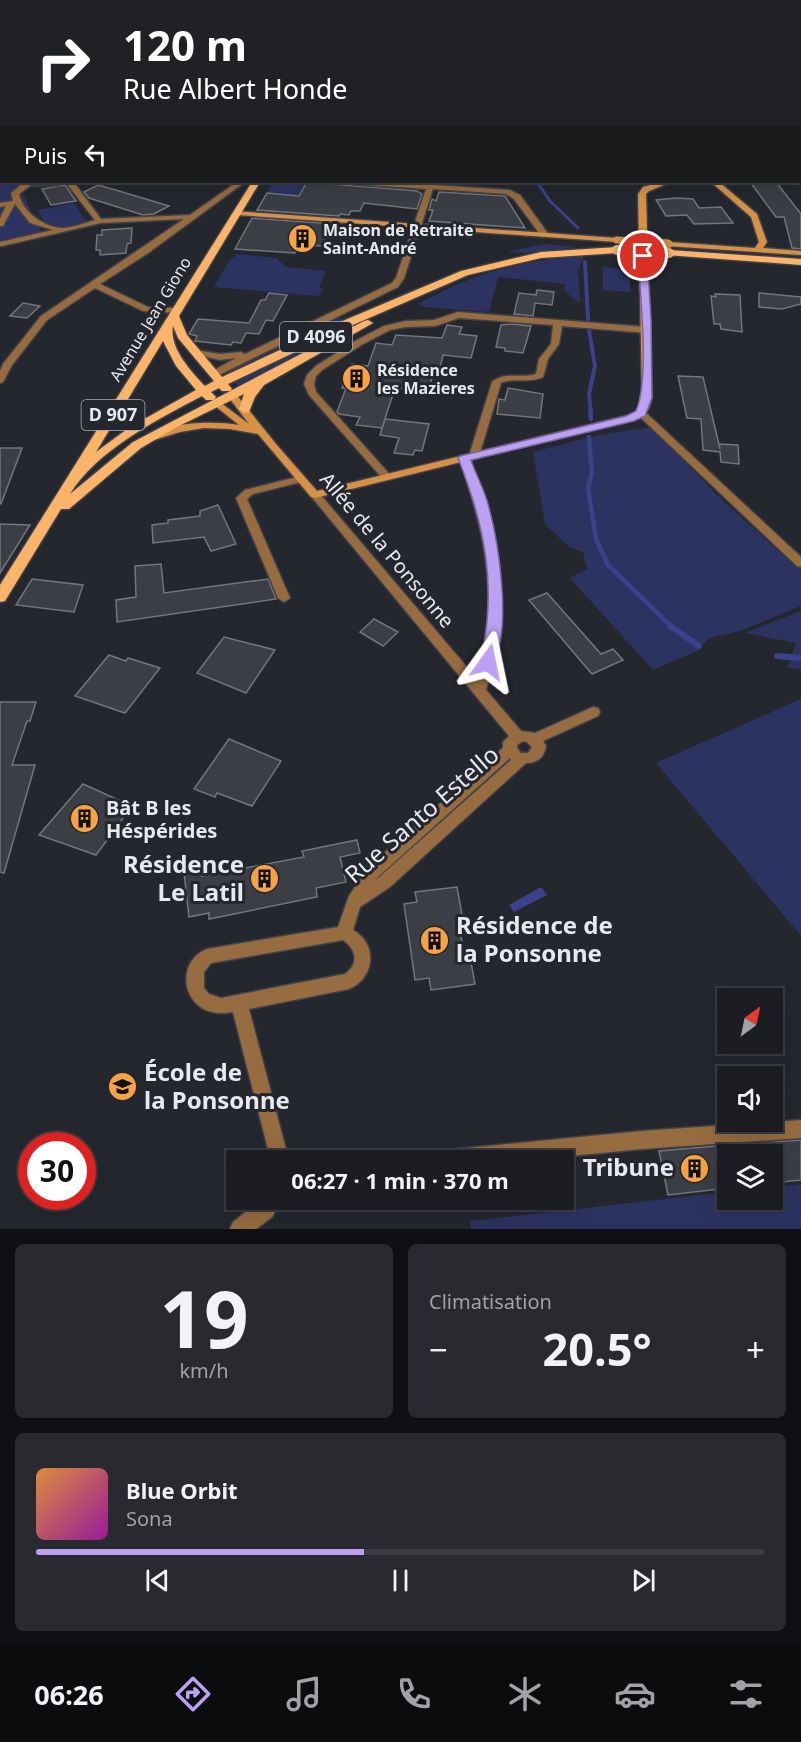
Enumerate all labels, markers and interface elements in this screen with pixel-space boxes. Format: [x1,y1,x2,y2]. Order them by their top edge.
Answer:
text: 120 m [123,16,247,73]
icon: right [24,24,102,102]
text: Rue Albert Honde [123,70,348,107]
icon: left [79,138,112,171]
text: Puis [24,140,67,170]
place label: Maison de Retraite Saint-André [323,219,474,259]
building icon: Maison de Retraite Saint-André [286,223,318,255]
pin [617,230,668,281]
icon: arrive [626,239,659,272]
street label: Avenue Jean Giono [104,253,196,385]
road number: D 4096 [280,322,352,352]
place label: Résidence les Mazieres [377,359,475,399]
building icon: Résidence les Mazieres [340,363,372,395]
road number: D 907 [82,400,144,430]
street label: Allée de la Ponsonne [314,466,461,633]
position arrow [456,630,520,694]
street label: Rue Santo Estello [337,738,505,890]
place label: Bât B les Héspérides [106,794,217,844]
building icon: Bât B les Héspérides [69,803,101,835]
place label: Résidence Le Latil [123,847,244,908]
building icon: Résidence Le Latil [249,863,281,895]
place label: Résidence de la Ponsonne [456,908,613,969]
building icon: Résidence de la Ponsonne [419,924,451,956]
north arrow [717,988,783,1054]
map controls [717,988,783,1210]
place label: École de la Ponsonne [144,1055,290,1116]
button: sound [717,1066,783,1132]
school or university icon: École de la Ponsonne [107,1071,139,1103]
speed limit sign: 30 [18,1132,96,1210]
button: layers [717,1144,783,1210]
place label: Tribune [583,1150,674,1183]
building icon: Tribune [679,1152,711,1184]
text: 06:27 · 1 min · 370 m [291,1165,509,1195]
text: 19 [159,1265,249,1371]
text: Climatisation [429,1288,552,1315]
text: 20.5° [543,1318,651,1379]
text: − [429,1327,448,1372]
text: + [746,1327,765,1372]
text: km/h [179,1357,229,1384]
text: Blue Orbit [126,1475,238,1505]
text: Sona [126,1505,173,1532]
icon: previous [141,1564,174,1597]
icon: pause [384,1564,417,1597]
icon: next [627,1564,660,1597]
icon: directions [172,1673,214,1715]
icon: music [283,1673,325,1715]
icon: phone [393,1673,435,1715]
icon: climate [504,1673,546,1715]
icon: car [614,1673,656,1715]
icon: filters [725,1673,767,1715]
text: 06:26 [34,1676,104,1713]

